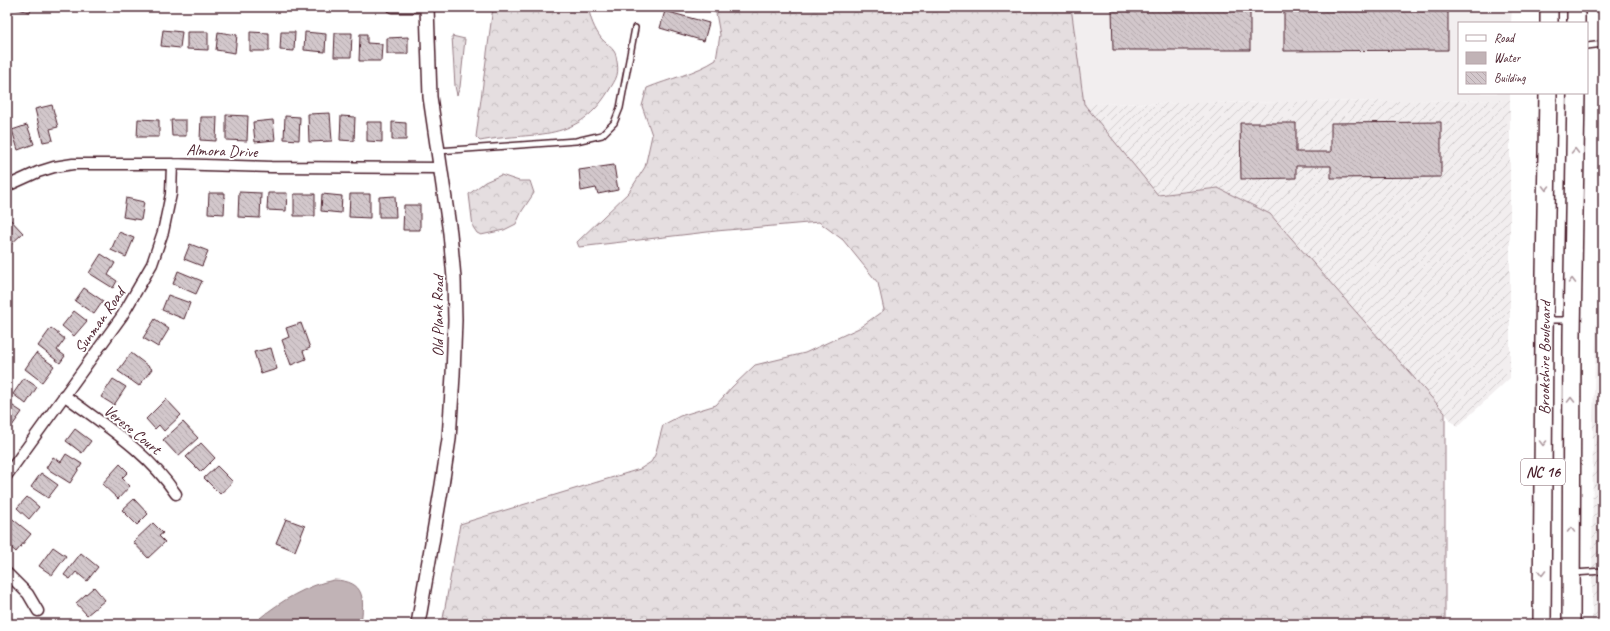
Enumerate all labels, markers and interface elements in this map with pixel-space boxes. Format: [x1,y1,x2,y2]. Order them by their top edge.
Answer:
legend [1458,22,1588,94]
text: Road [1494,30,1516,46]
text: Water [1494,50,1522,66]
text: Building [1494,70,1526,86]
street label: Almora Drive [186,140,260,162]
one-way arrow [1571,148,1579,154]
one-way arrow [1542,185,1550,191]
street label: Old Plank Road [428,272,448,357]
one-way arrow [1568,278,1577,284]
street label: Sunman Road [70,282,131,357]
street label: Brookshire Boulevard [1534,298,1556,415]
one-way arrow [1567,397,1575,403]
street label: Verese Court [100,401,166,460]
one-way arrow [1539,440,1547,446]
road number: NC 16 [1521,459,1565,485]
one-way arrow [1567,527,1575,533]
one-way arrow [1538,570,1546,576]

